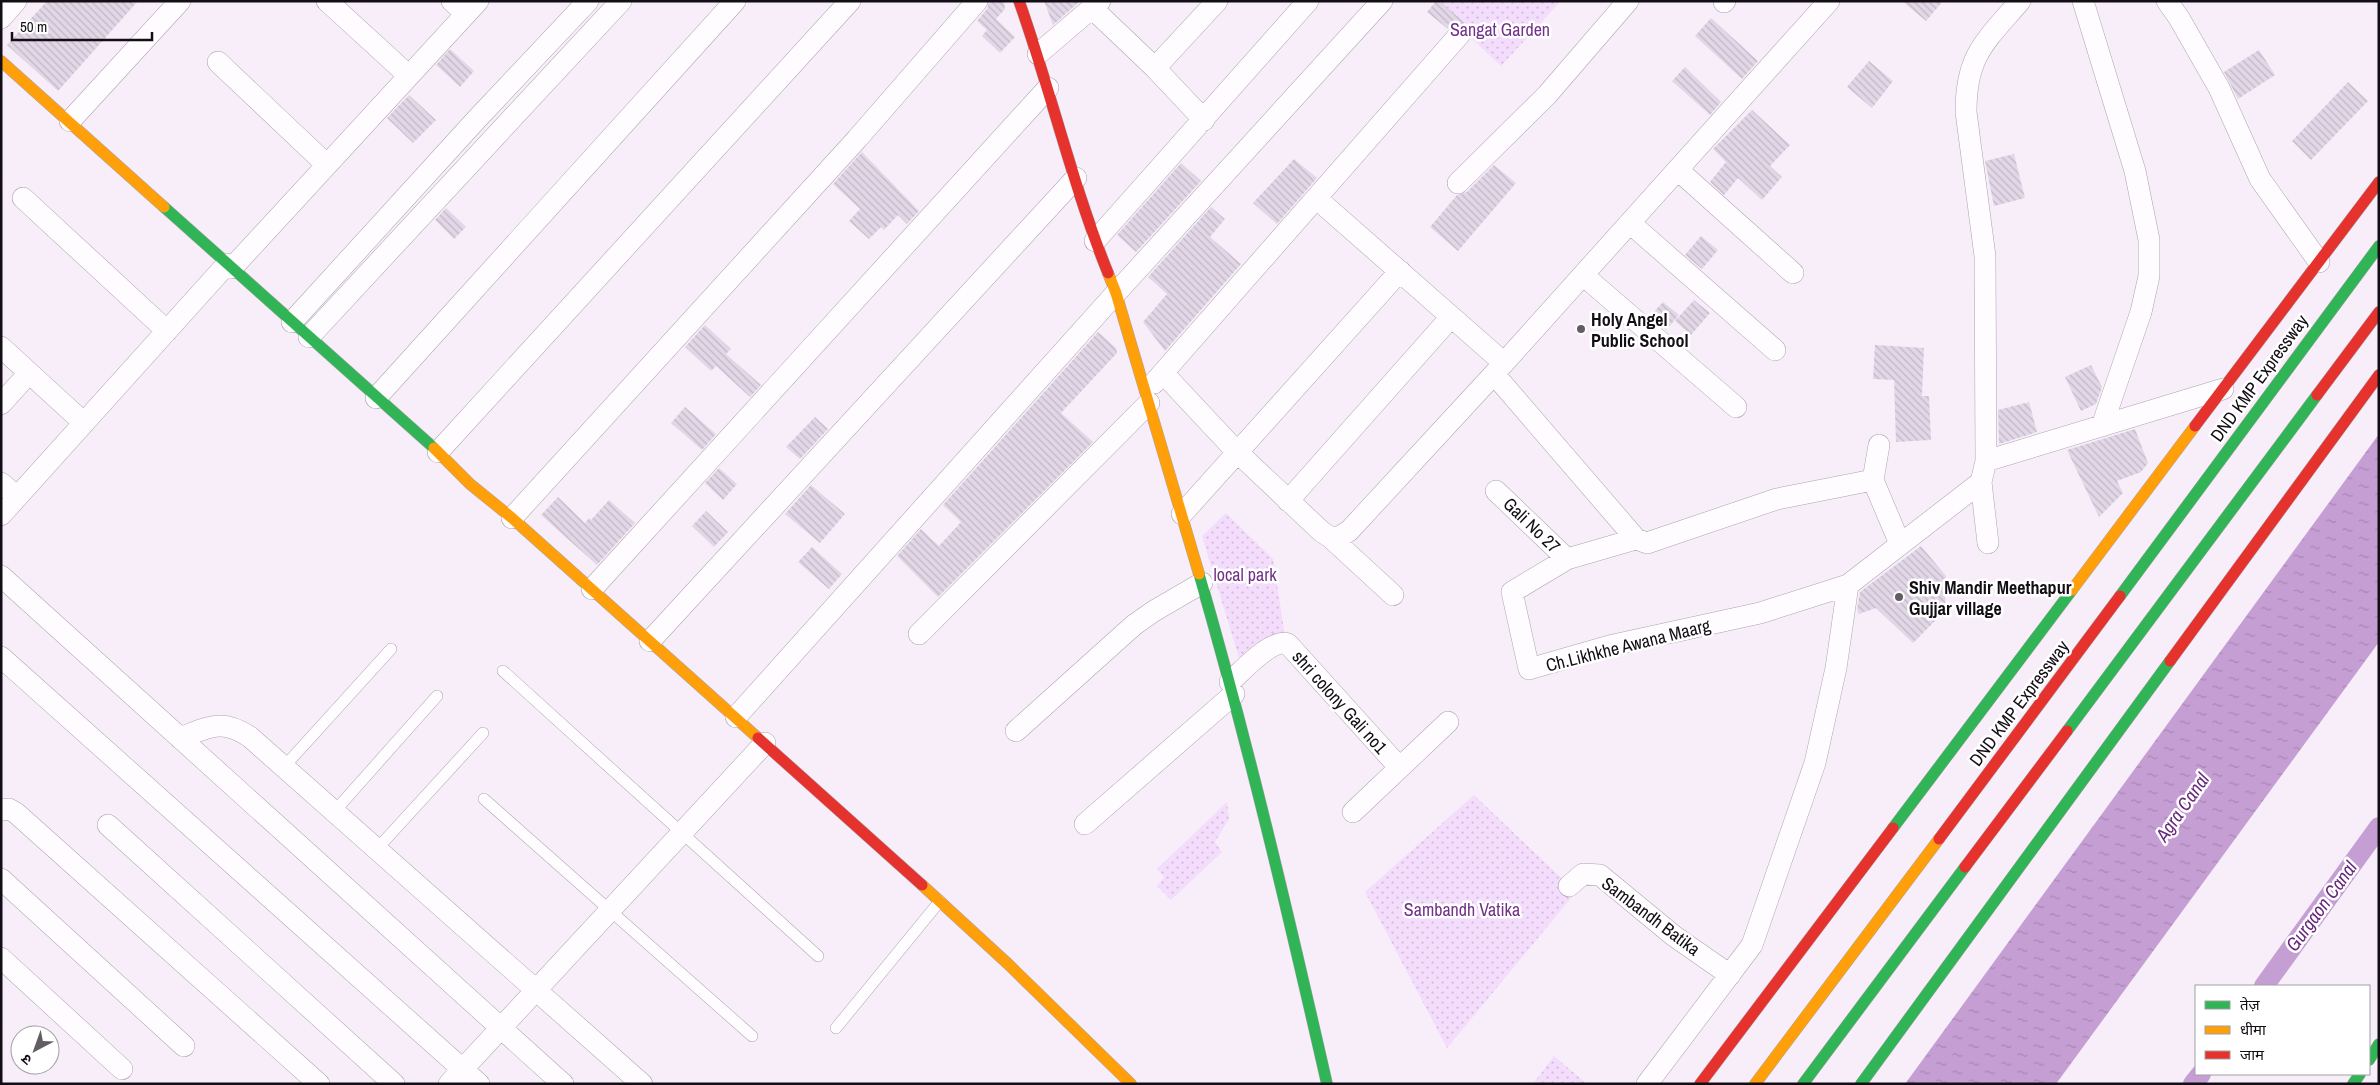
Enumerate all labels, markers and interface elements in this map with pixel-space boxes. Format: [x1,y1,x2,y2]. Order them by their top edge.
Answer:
scale bar [12,10,152,42]
text: 50 m [20,16,47,37]
park label: Sangat Garden [1450,17,1550,42]
place label: Holy Angel Public School [1591,307,1689,353]
street label: DND KMP Expressway [2204,309,2314,447]
marker: Holy Angel Public School [1575,323,1587,335]
street label: Gali No 27 [1498,491,1566,559]
park label: local park [1213,562,1277,587]
place label: Shiv Mandir Meethapur Gujjar village [1909,575,2072,621]
marker: Shiv Mandir Meethapur Gujjar village [1893,591,1905,603]
street label: Ch.Likhkhe Awana Maarg [1543,612,1714,678]
street label: DND KMP Expressway [1963,635,2075,771]
street label: shri colony Gali no1 [1287,645,1394,760]
water label: Agra Canal [2148,767,2215,847]
water label: Gurgaon Canal [2279,855,2363,956]
street label: Sambandh Batika [1597,871,1705,961]
park label: Sambandh Vatika [1404,897,1520,922]
legend [2195,985,2370,1075]
text: तेज़ [2240,994,2261,1015]
text: धीमा [2240,1019,2267,1040]
north arrow [10,1025,60,1075]
text: जाम [2240,1044,2265,1065]
text: उ [17,1050,35,1069]

